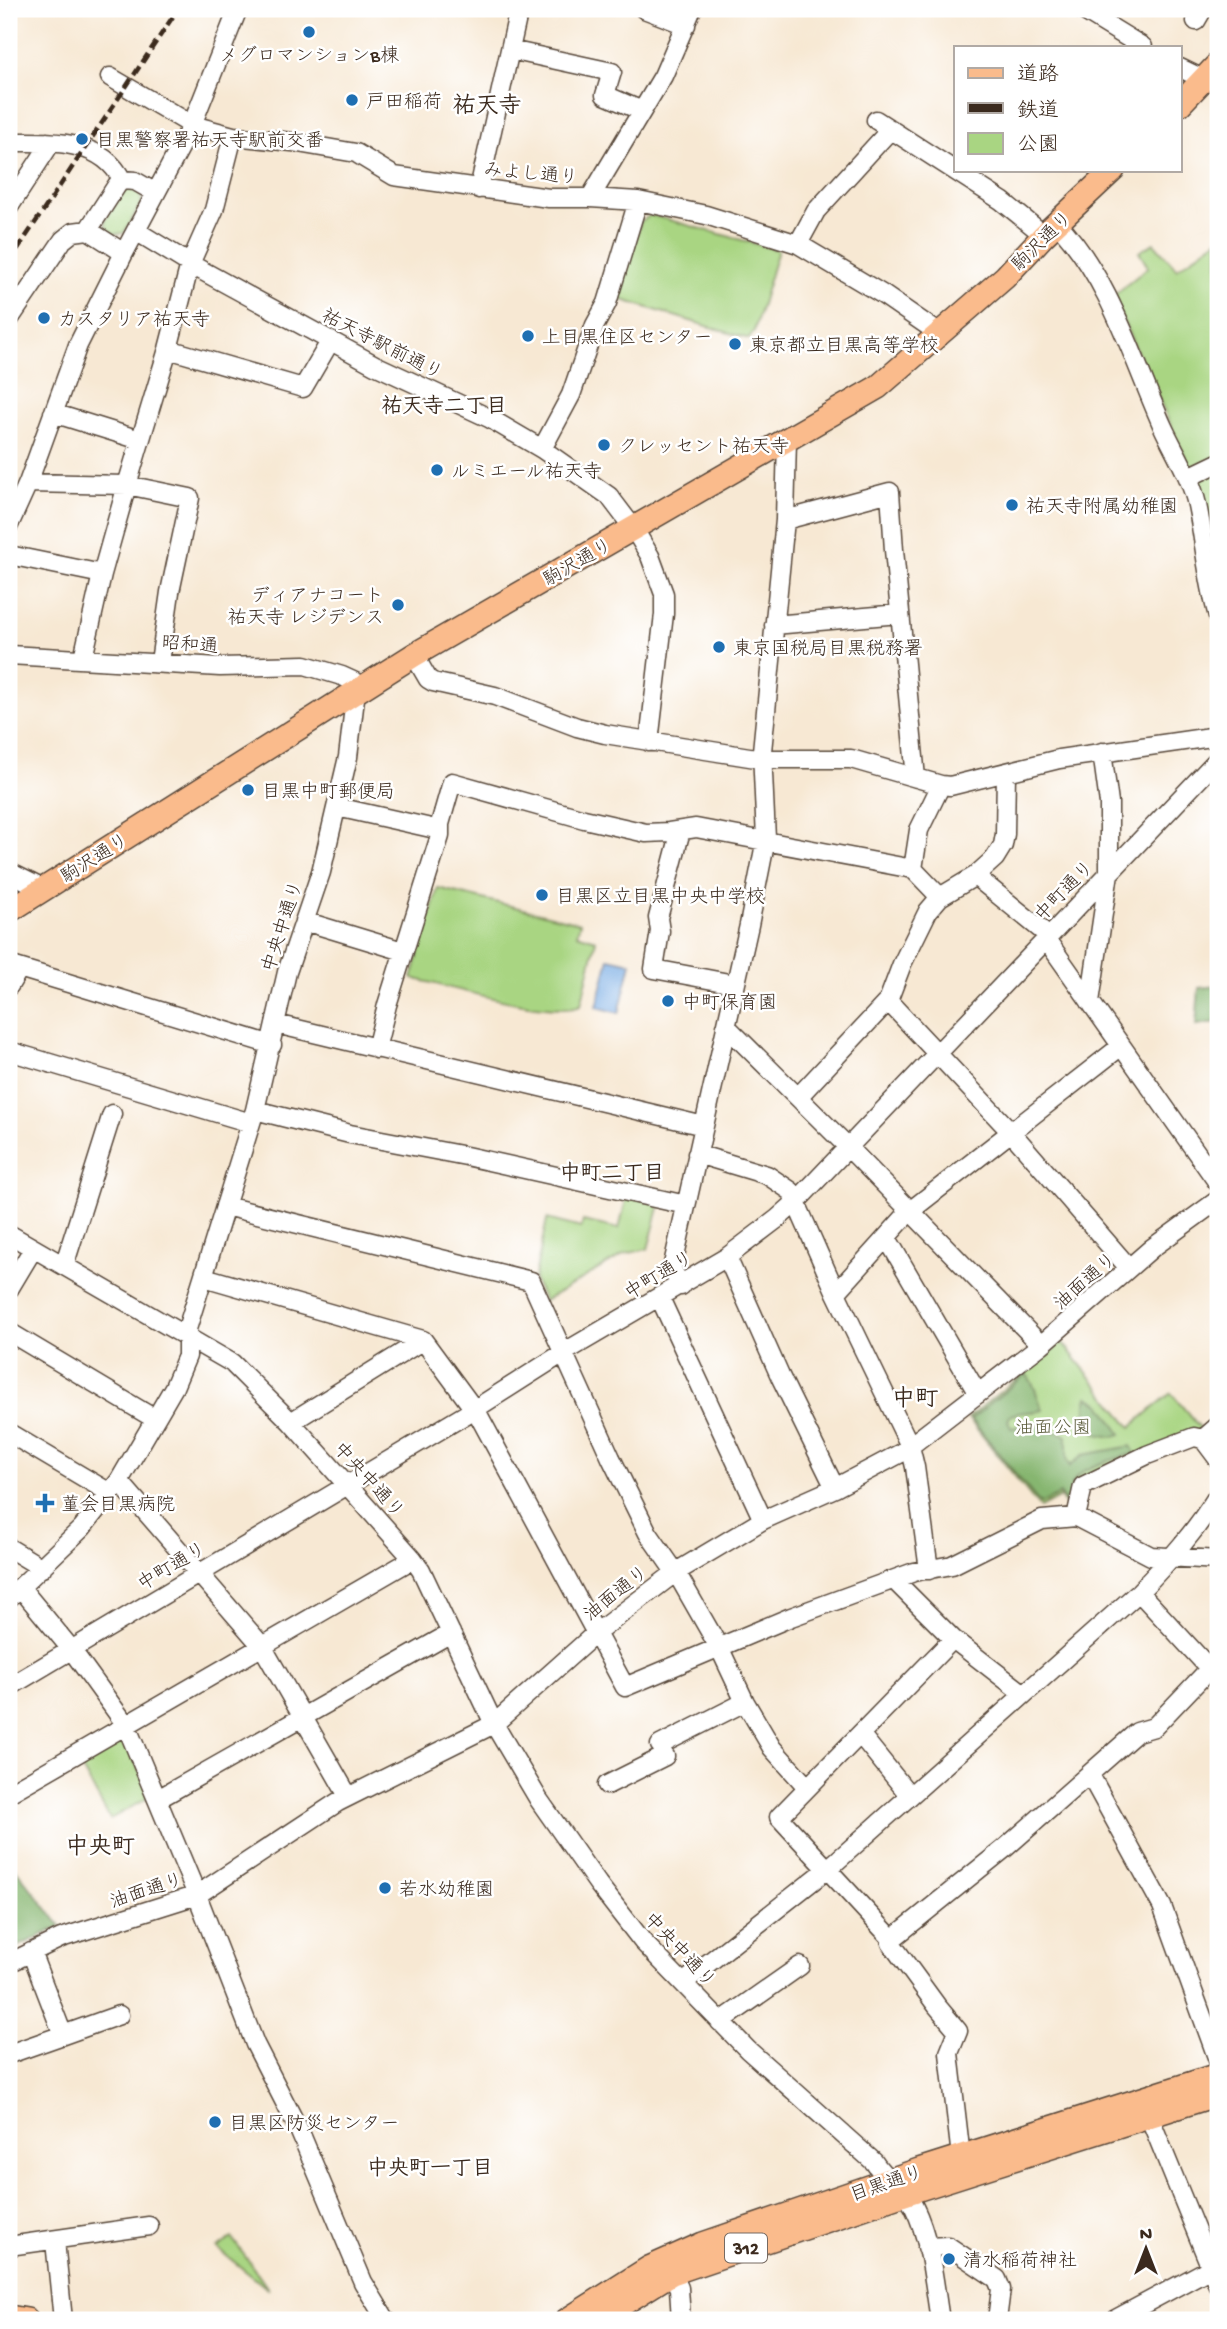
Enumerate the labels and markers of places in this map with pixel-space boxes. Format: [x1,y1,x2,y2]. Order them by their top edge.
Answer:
marker: メグロマンションB棟 [301,24,317,40]
place label: メグロマンションB棟 [219,45,399,69]
place label: 戸田稲荷 [366,91,442,115]
marker: 戸田稲荷 [344,92,360,108]
place label: 目黒警察署祐天寺駅前交番 [96,130,324,154]
marker: 目黒警察署祐天寺駅前交番 [74,131,90,147]
place label: カスタリア祐天寺 [58,309,210,333]
marker: カスタリア祐天寺 [36,310,52,326]
place label: 上目黒住区センター [542,327,712,351]
marker: 上目黒住区センター [520,328,536,344]
place label: 東京都立目黒高等学校 [749,335,939,359]
marker: 東京都立目黒高等学校 [727,336,743,352]
place label: クレッセント祐天寺 [618,436,789,460]
marker: クレッセント祐天寺 [596,437,612,453]
place label: ルミエール祐天寺 [451,461,602,485]
marker: ルミエール祐天寺 [429,462,445,478]
place label: 祐天寺附属幼稚園 [1026,496,1178,520]
marker: 祐天寺附属幼稚園 [1004,497,1020,513]
place label: ディアナコート 祐天寺 レジデンス [228,586,384,631]
marker: ディアナコート 祐天寺 レジデンス [390,597,406,613]
place label: 東京国税局目黒税務署 [733,638,923,662]
marker: 東京国税局目黒税務署 [711,639,727,655]
place label: 目黒中町郵便局 [262,781,395,805]
marker: 目黒中町郵便局 [240,782,256,798]
place label: 目黒区立目黒中央中学校 [556,886,765,910]
marker: 目黒区立目黒中央中学校 [534,887,550,903]
place label: 中町保育園 [682,992,777,1016]
marker: 中町保育園 [660,993,676,1009]
marker: 菫会目黒病院 [35,1493,55,1513]
place label: 菫会目黒病院 [61,1494,175,1518]
place label: 若水幼稚園 [399,1879,494,1903]
marker: 若水幼稚園 [377,1880,393,1896]
marker: 目黒区防災センター [207,2114,223,2130]
place label: 目黒区防災センター [229,2114,399,2137]
place label: 清水稲荷神社 [963,2250,1077,2274]
marker: 清水稲荷神社 [941,2251,957,2267]

